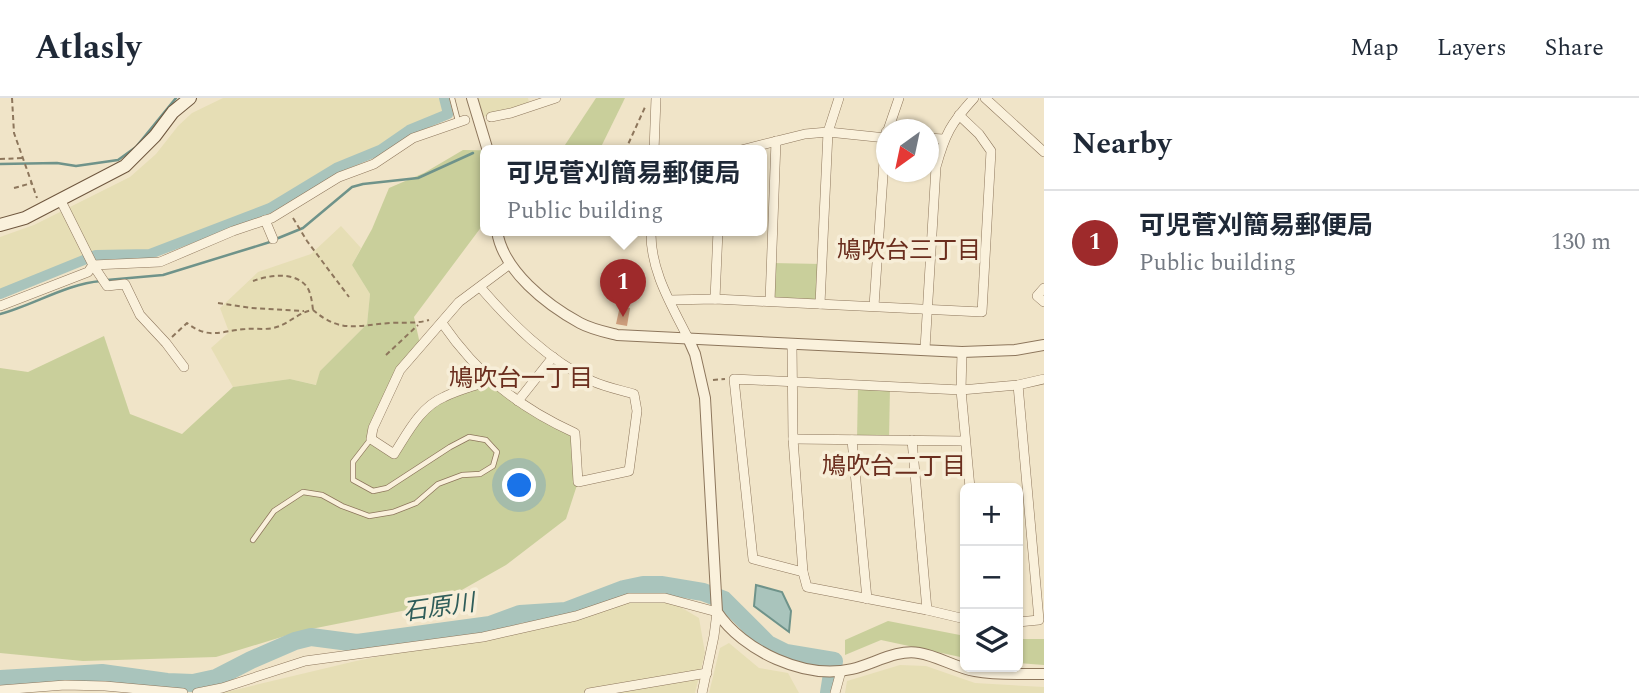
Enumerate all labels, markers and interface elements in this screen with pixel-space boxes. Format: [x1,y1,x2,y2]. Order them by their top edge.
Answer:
text: Atlasly [35,23,141,73]
text: Map [1350,30,1399,66]
text: Layers [1437,30,1507,66]
text: Share [1545,30,1604,66]
north arrow [876,119,939,182]
text: Nearby [1072,121,1171,167]
popup [480,145,767,236]
text: 可児菅刈簡易郵便局 [506,154,741,194]
text: Public building [506,194,663,229]
text: 可児菅刈簡易郵便局 [1139,206,1373,246]
text: 1 [1089,225,1101,260]
text: 130 m [1551,225,1611,260]
district label: 鳩吹台三丁目 [837,233,981,269]
text: Public building [1139,246,1296,281]
pin: 1 [600,259,646,317]
district label: 鳩吹台一丁目 [449,361,593,397]
district label: 鳩吹台二丁目 [822,449,966,485]
your location [502,468,536,502]
map controls [960,483,1023,672]
button: + [960,483,1023,546]
button: − [960,546,1023,609]
water label: 石原川 [401,585,480,631]
button: layers [960,609,1023,672]

